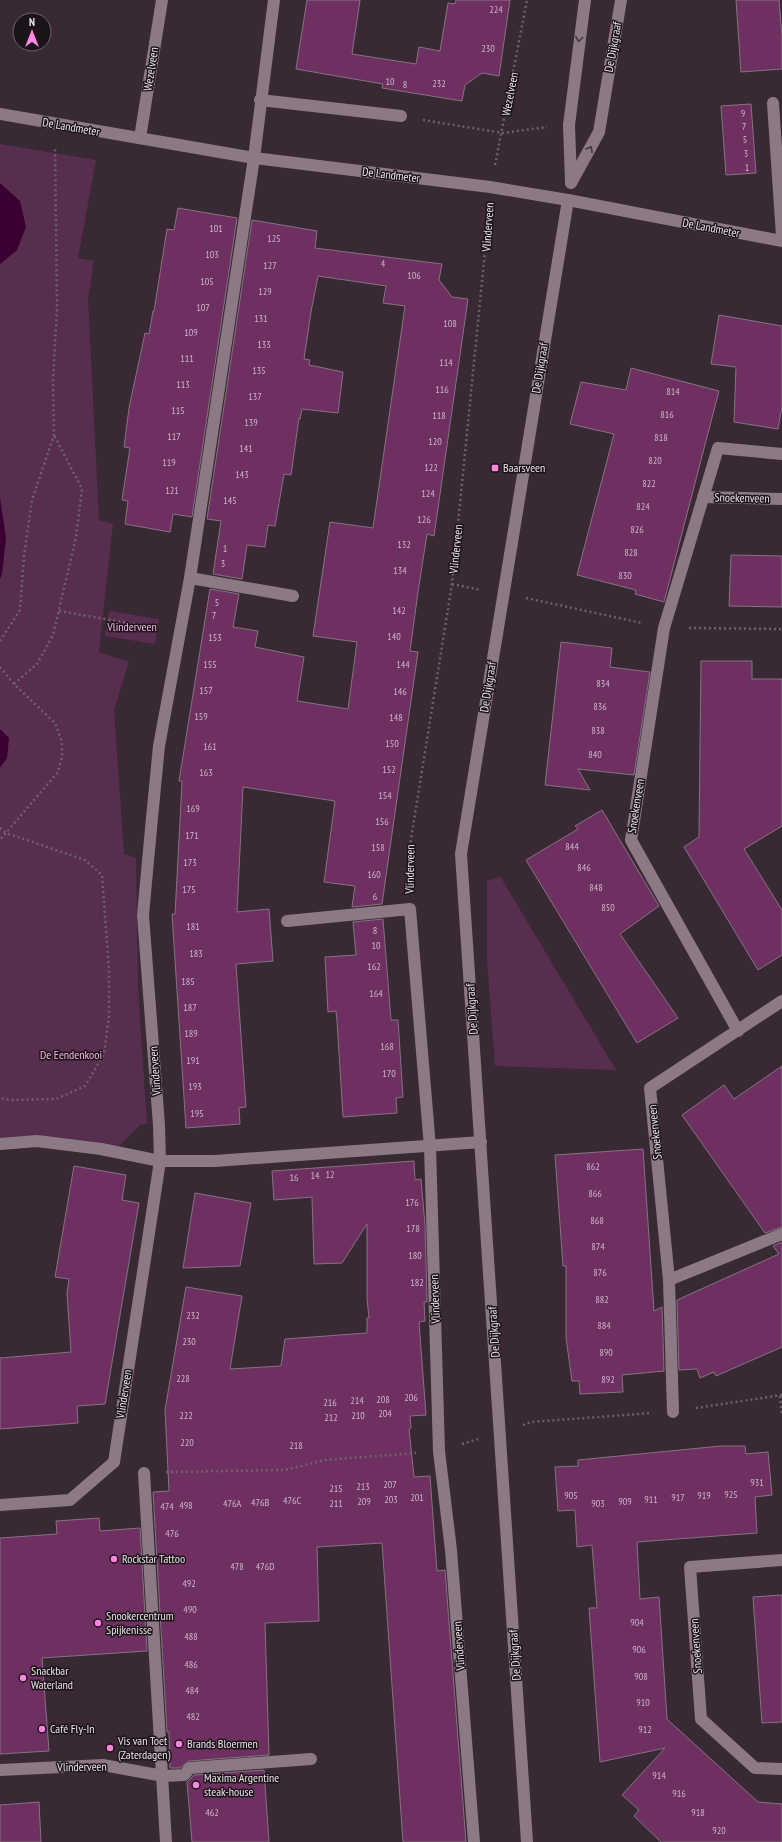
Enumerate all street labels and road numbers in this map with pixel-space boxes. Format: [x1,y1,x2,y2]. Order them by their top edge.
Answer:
street label: De Dijkgraaf [601,20,624,73]
street label: Wezelveen [140,46,161,92]
street label: Wezelveen [498,71,521,117]
street label: De Landmeter [41,114,102,139]
street label: De Landmeter [361,164,422,186]
street label: Vlinderveen [478,202,497,253]
street label: De Landmeter [681,215,742,241]
street label: De Dijkgraaf [528,341,551,394]
street label: Snoekenveen [714,490,770,505]
street label: Vlinderveen [445,524,466,575]
street label: De Dijkgraaf [476,660,499,713]
street label: Snoekenveen [624,778,647,834]
street label: Vlinderveen [402,844,417,895]
street label: De Dijkgraaf [462,982,481,1035]
street label: Vlinderveen [145,1046,164,1097]
street label: Snoekenveen [644,1104,665,1160]
street label: Vlinderveen [426,1274,443,1325]
street label: De Dijkgraaf [484,1305,503,1358]
street label: Vlinderveen [112,1368,135,1420]
street label: Snoekenveen [686,1618,705,1674]
street label: Vlinderveen [449,1621,468,1672]
street label: De Dijkgraaf [505,1628,524,1681]
street label: Vlinderveen [56,1759,107,1774]

